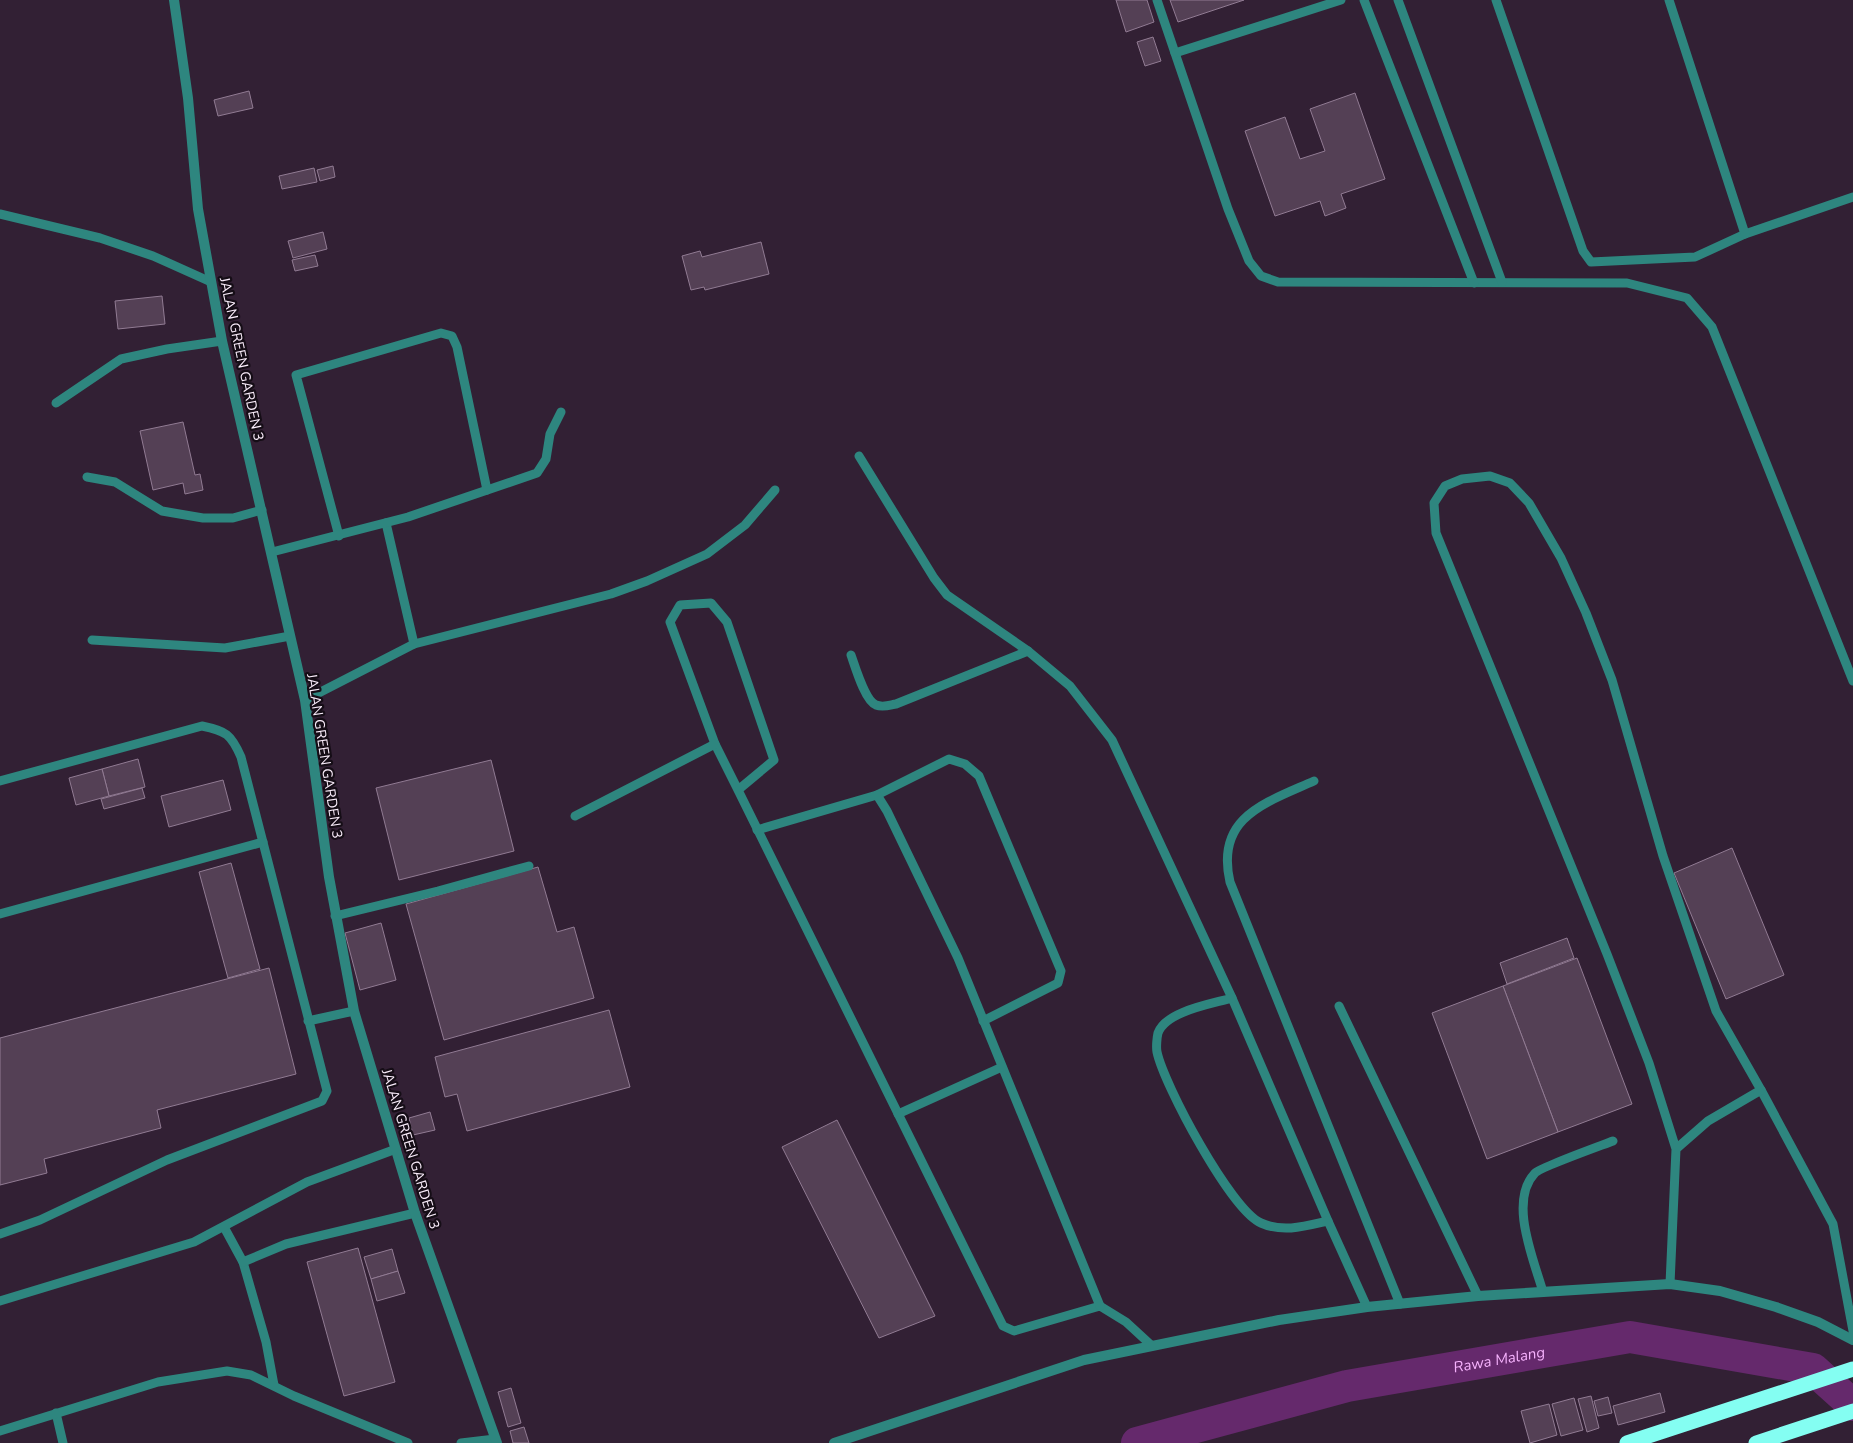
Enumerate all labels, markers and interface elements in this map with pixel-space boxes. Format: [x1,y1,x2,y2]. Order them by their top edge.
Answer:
street label: JALAN GREEN GARDEN 3 [215,275,268,443]
street label: JALAN GREEN GARDEN 3 [302,671,347,840]
street label: JALAN GREEN GARDEN 3 [377,1066,444,1232]
water label: Rawa Malang [1452,1342,1547,1377]

